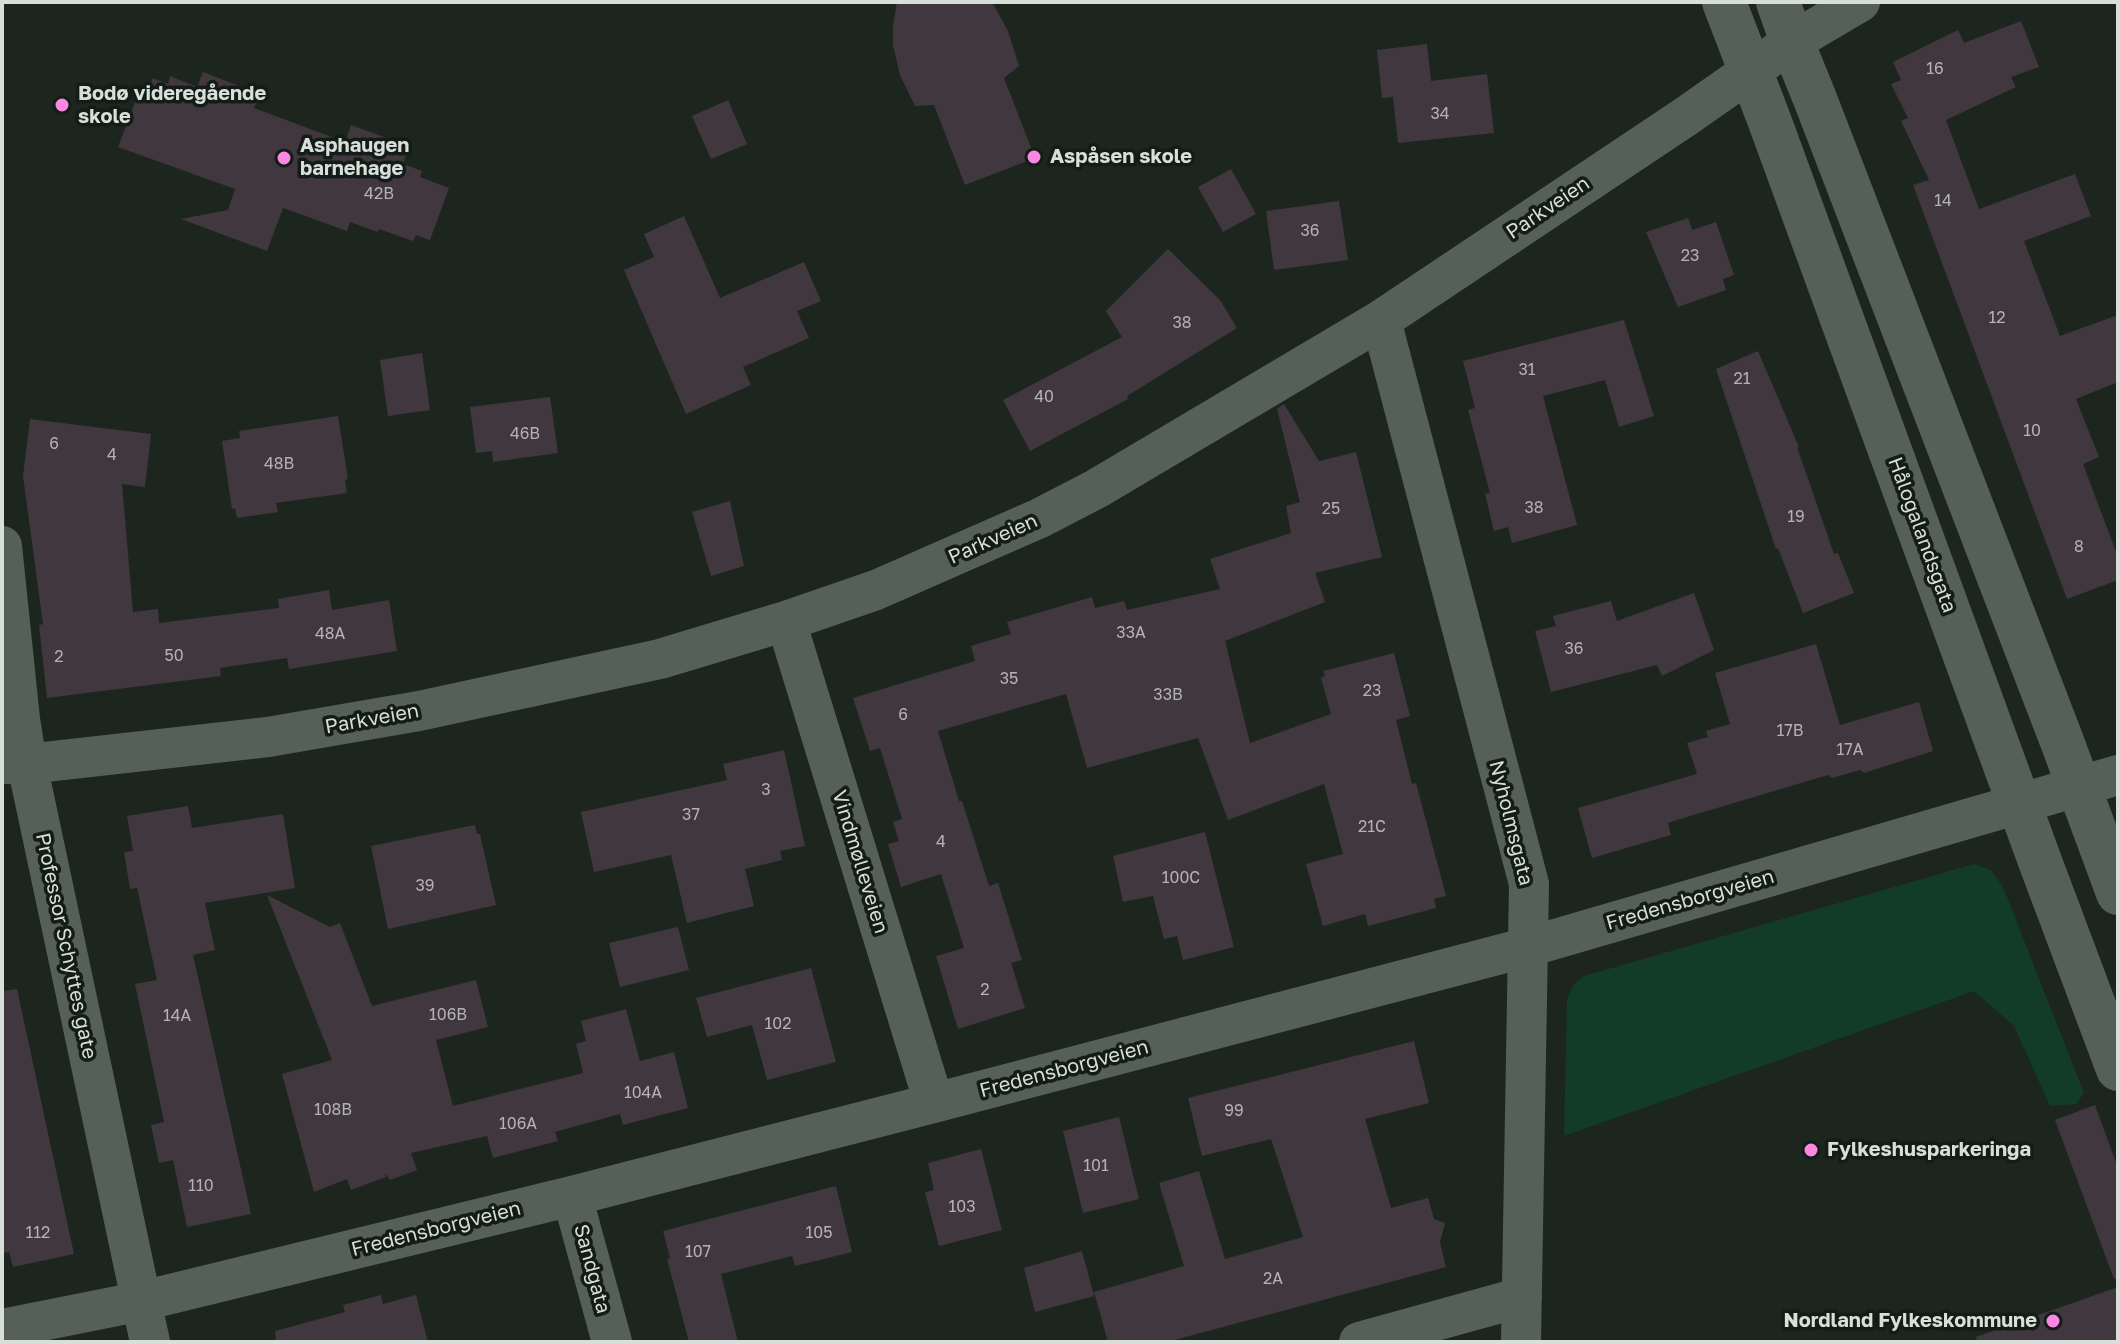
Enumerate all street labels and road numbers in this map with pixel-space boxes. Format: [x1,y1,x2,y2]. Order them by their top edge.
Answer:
street label: Parkveien [1502,171,1594,245]
street label: Hålogalandsgata [1883,454,1961,616]
street label: Parkveien [945,509,1041,569]
street label: Parkveien [323,699,421,739]
street label: Nyholmsgata [1484,758,1538,888]
street label: Vindmølleveien [827,787,893,937]
street label: Professor Schyttes gate [30,831,102,1061]
street label: Fredensborgveien [1603,865,1777,935]
street label: Fredensborgveien [977,1035,1151,1103]
street label: Fredensborgveien [349,1196,523,1262]
street label: Sandgata [569,1222,615,1316]

